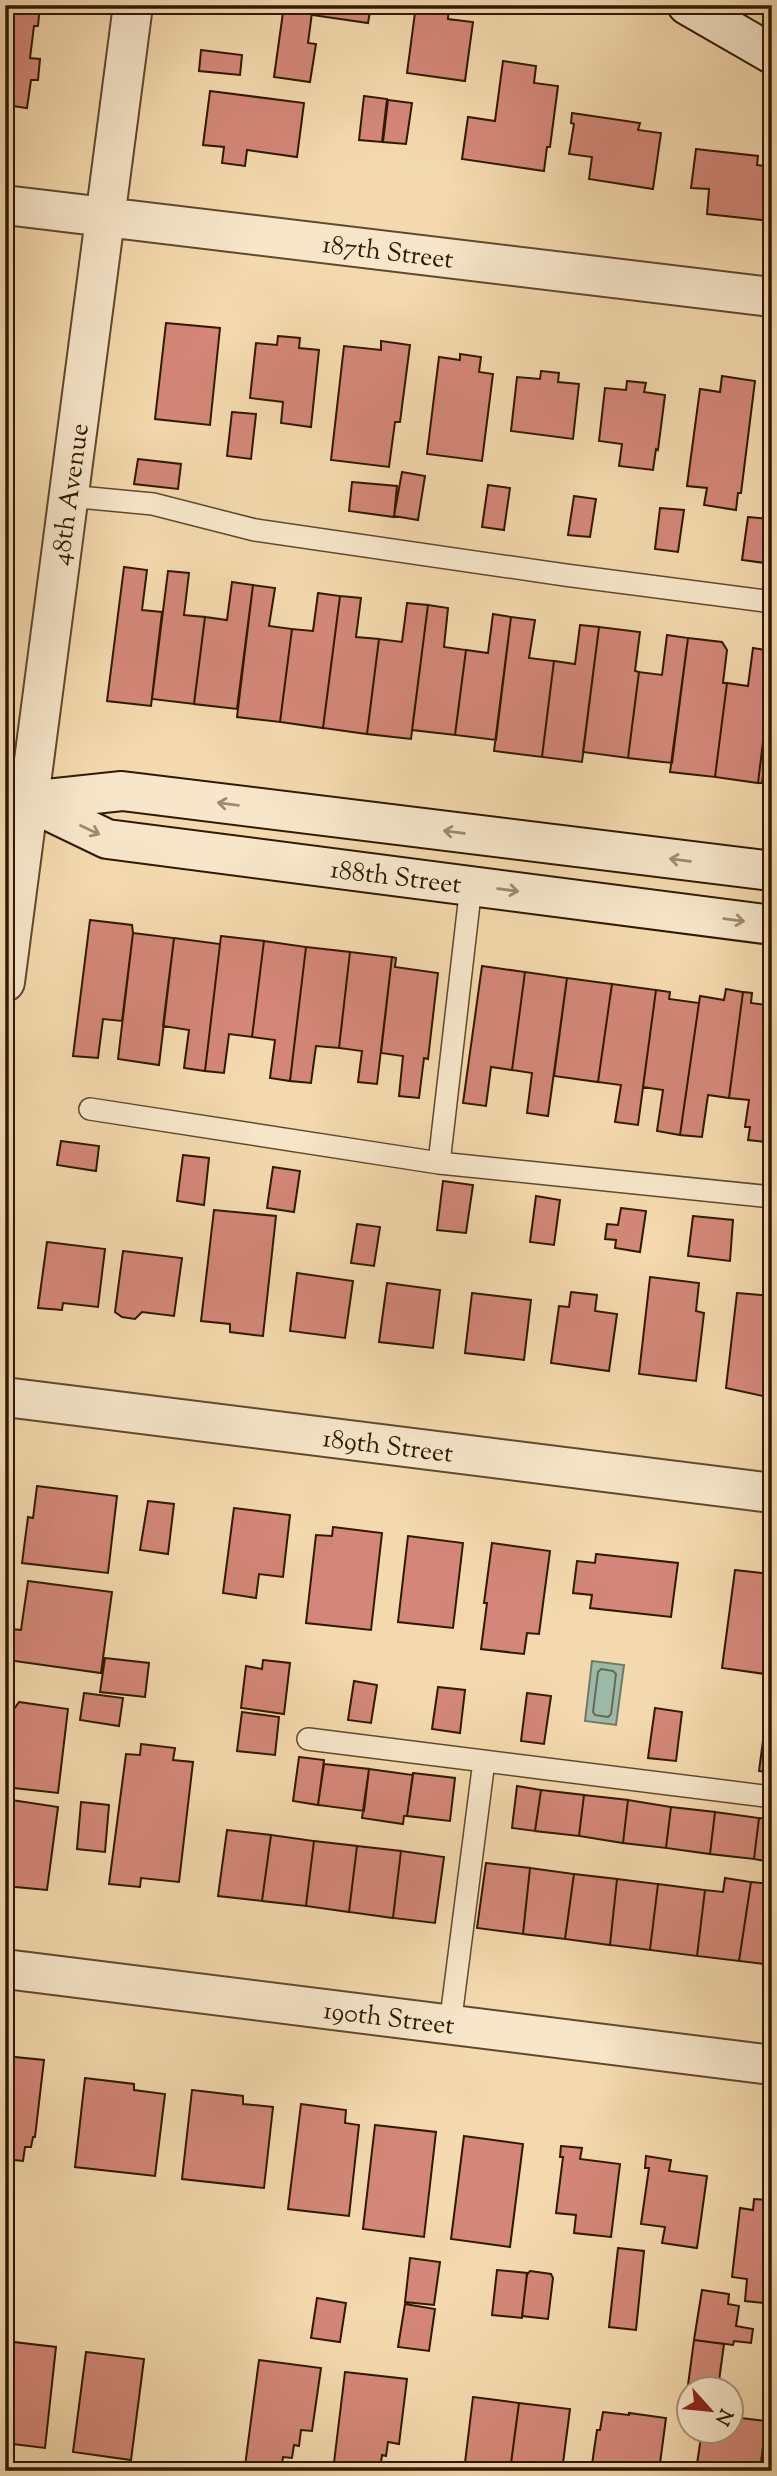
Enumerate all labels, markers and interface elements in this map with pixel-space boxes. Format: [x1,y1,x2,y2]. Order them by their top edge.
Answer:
street label: 187th Street [320,227,455,280]
street label: 48th Avenue [43,421,100,568]
one-way arrow [217,798,240,811]
one-way arrow [79,824,100,838]
one-way arrow [443,825,466,838]
street label: 188th Street [328,852,463,905]
one-way arrow [669,853,692,866]
one-way arrow [496,884,519,897]
one-way arrow [722,913,745,926]
street label: 189th Street [320,1421,455,1474]
street label: 190th Street [321,1993,456,2046]
north arrow [676,2374,746,2444]
text: N [707,2404,738,2429]

